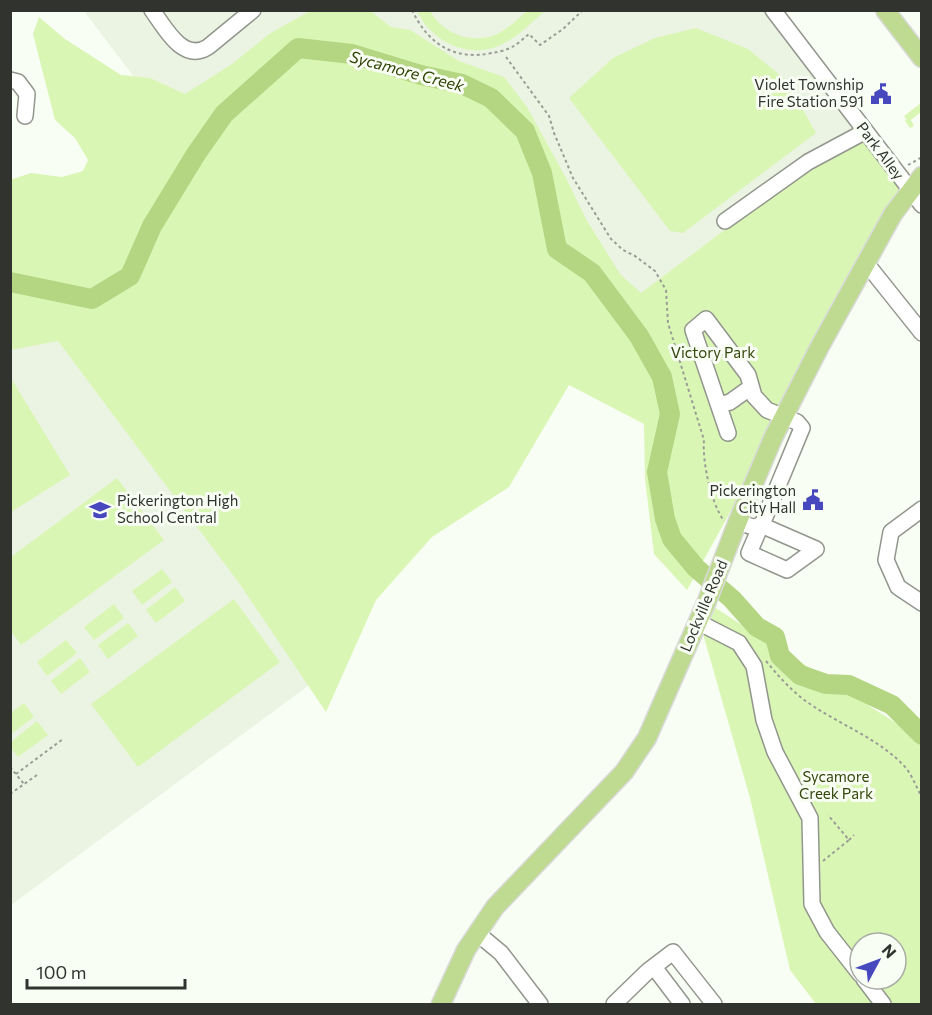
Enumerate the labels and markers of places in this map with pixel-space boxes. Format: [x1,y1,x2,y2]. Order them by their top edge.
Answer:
place label: Violet Township Fire Station 591 [754,75,864,110]
public building icon: Violet Township Fire Station 591 [869,82,893,106]
place label: Pickerington City Hall [709,481,796,516]
public building icon: Pickerington City Hall [801,488,825,512]
place label: Pickerington High School Central [117,491,238,526]
school or university icon: Pickerington High School Central [88,498,112,522]

